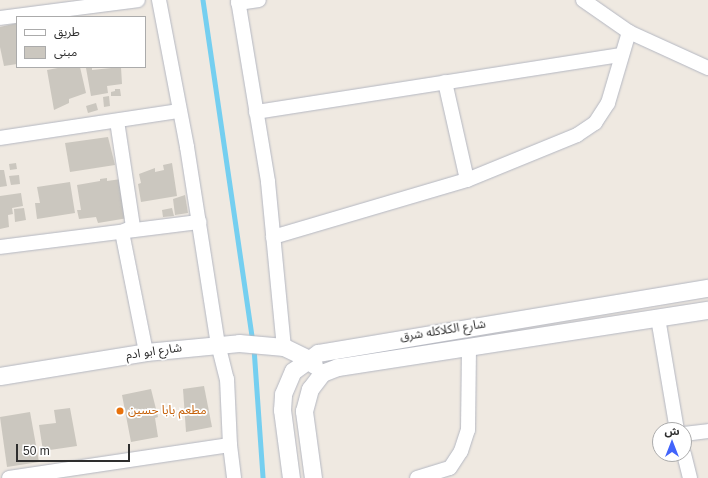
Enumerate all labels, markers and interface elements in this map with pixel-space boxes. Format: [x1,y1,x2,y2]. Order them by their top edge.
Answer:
legend [16,16,146,68]
text: طريق [54,25,80,39]
text: مبنى [54,45,77,59]
street label: شارع الكلاكله شرق [399,317,487,345]
street label: شارع ابو ادم [125,341,183,363]
place label: مطعم بابا حسين [128,404,206,418]
marker: مطعم بابا حسين [115,406,125,416]
north arrow [652,422,692,462]
text: ش [664,425,680,437]
scale bar [18,436,132,462]
text: 50 m [23,444,50,458]

